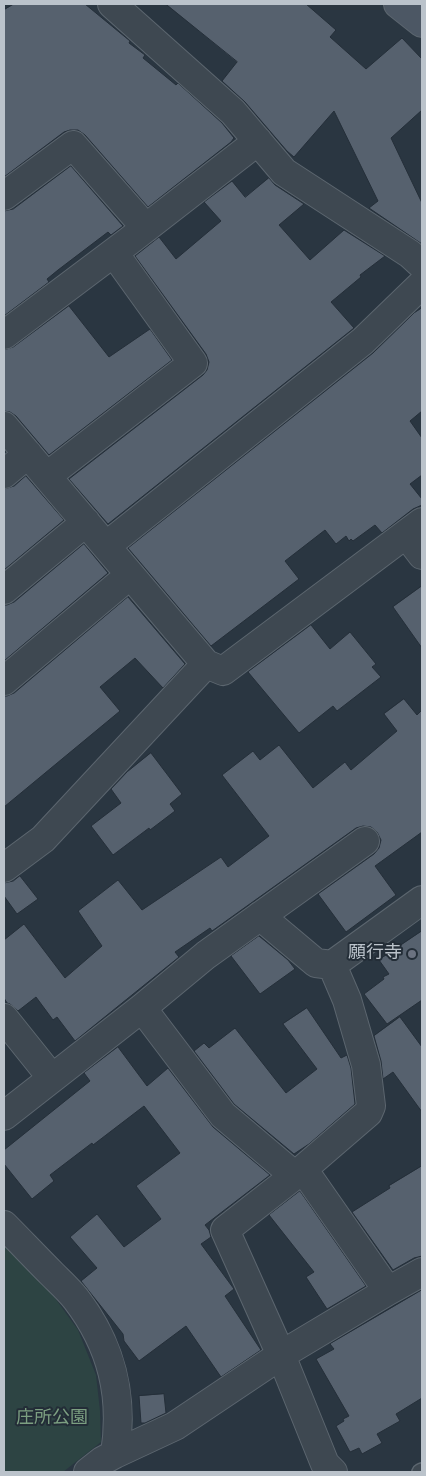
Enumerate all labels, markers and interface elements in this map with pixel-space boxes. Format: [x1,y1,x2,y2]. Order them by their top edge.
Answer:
place label: 願行寺 [348,943,402,965]
marker: 願行寺 [406,948,418,960]
park label: 庄所公園 [16,1408,88,1430]

